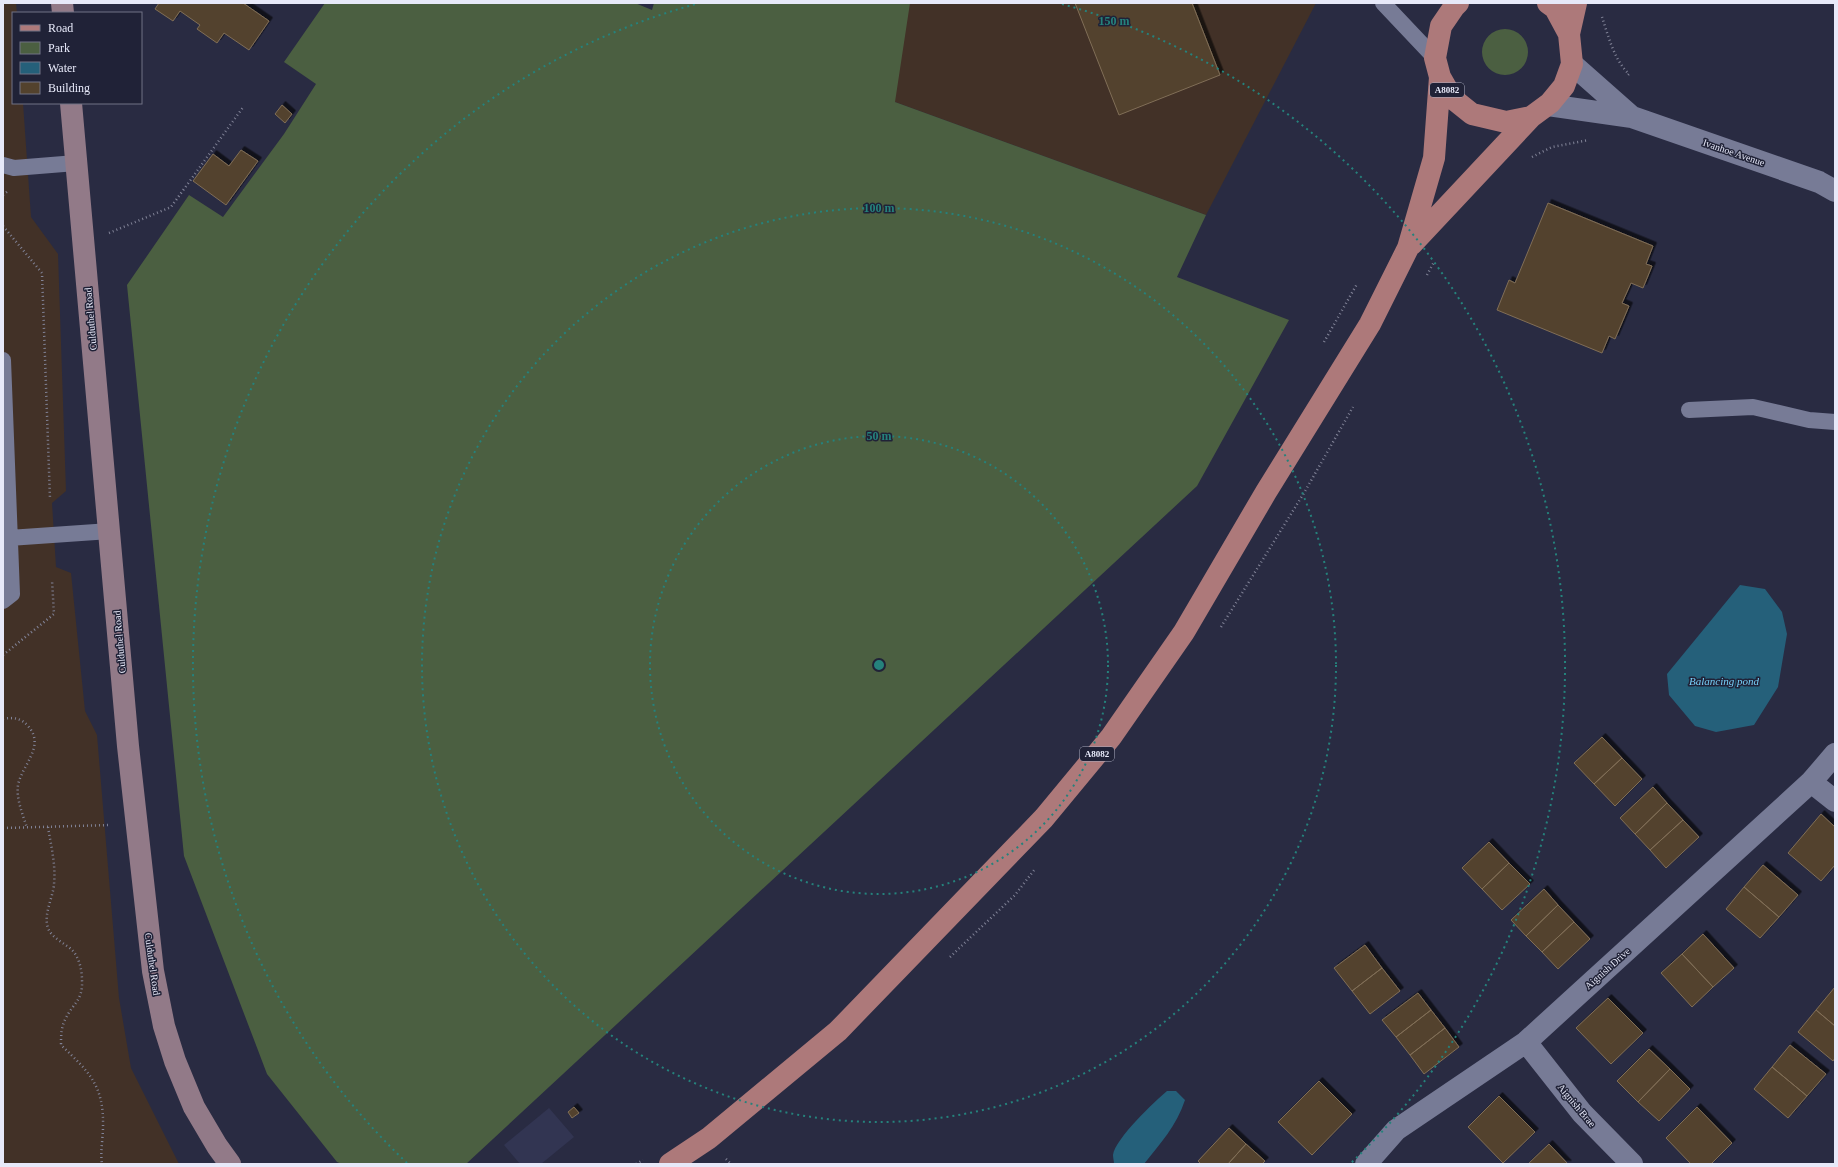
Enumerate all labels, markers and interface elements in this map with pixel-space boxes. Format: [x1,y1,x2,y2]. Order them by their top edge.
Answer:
legend [12,12,142,104]
text: 150 m [1099,14,1130,28]
text: Road [48,21,73,35]
text: Park [48,41,70,55]
text: Water [48,61,76,75]
text: Building [48,81,90,95]
road number: A8082 [1430,83,1464,97]
street label: Ivanhoe Avenue [1702,137,1767,168]
text: 100 m [864,201,895,215]
street label: Culduthel Road [82,287,99,351]
text: 50 m [867,429,892,443]
street label: Culduthel Road [111,610,128,674]
centre of rings [872,658,886,672]
water label: Balancing pond [1689,675,1759,687]
road number: A8082 [1080,747,1114,761]
street label: Culduthel Road [143,932,162,996]
street label: Aignish Drive [1582,945,1633,992]
street label: Aignish Brae [1555,1081,1598,1130]

